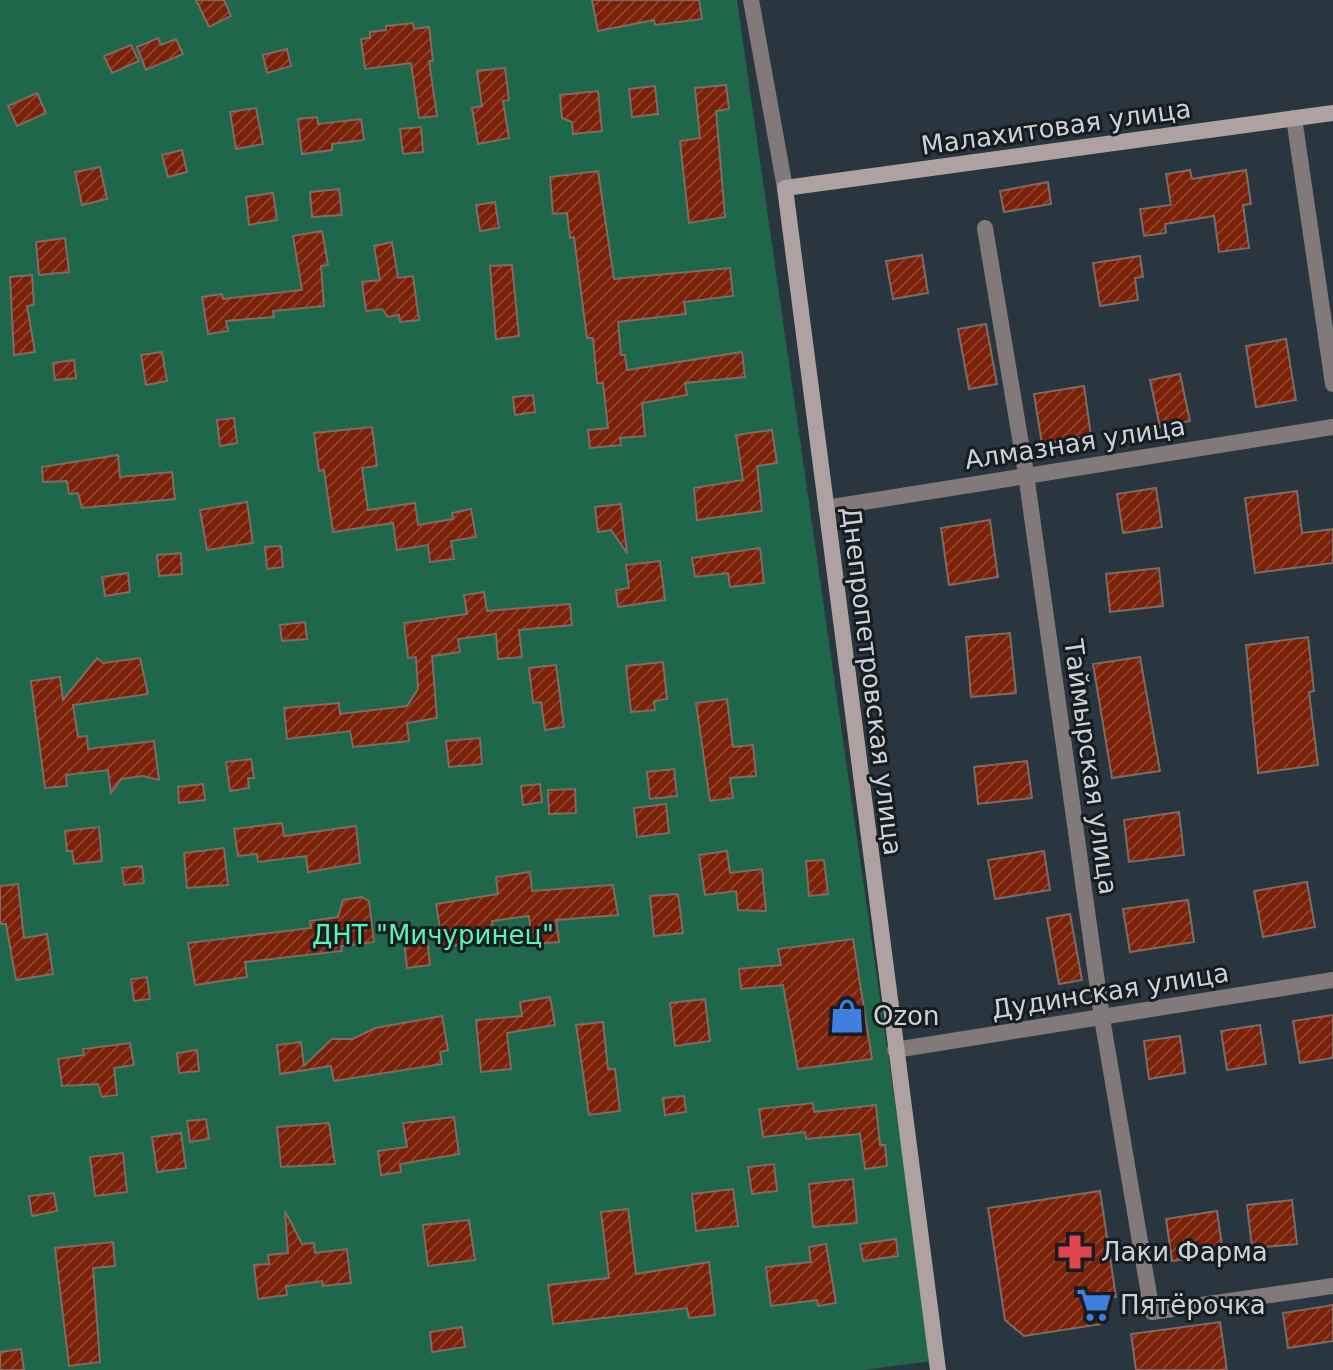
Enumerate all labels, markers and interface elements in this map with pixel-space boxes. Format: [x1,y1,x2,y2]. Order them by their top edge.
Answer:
street label: Малахитовая улица [919,93,1193,161]
street label: Алмазная улица [962,411,1188,475]
street label: Днепропетровская улица [836,505,908,857]
street label: Таймырская улица [1058,636,1124,897]
park label: ДНТ "Мичуринец" [312,920,554,950]
street label: Дудинская улица [989,957,1231,1025]
shop icon: Ozon [828,997,866,1035]
place label: Ozon [873,1001,940,1031]
pharmacy icon: Лаки Фарма [1056,1233,1094,1271]
place label: Лаки Фарма [1101,1237,1268,1267]
supermarket icon: Пятёрочка [1075,1286,1113,1324]
place label: Пятёрочка [1120,1290,1266,1320]

